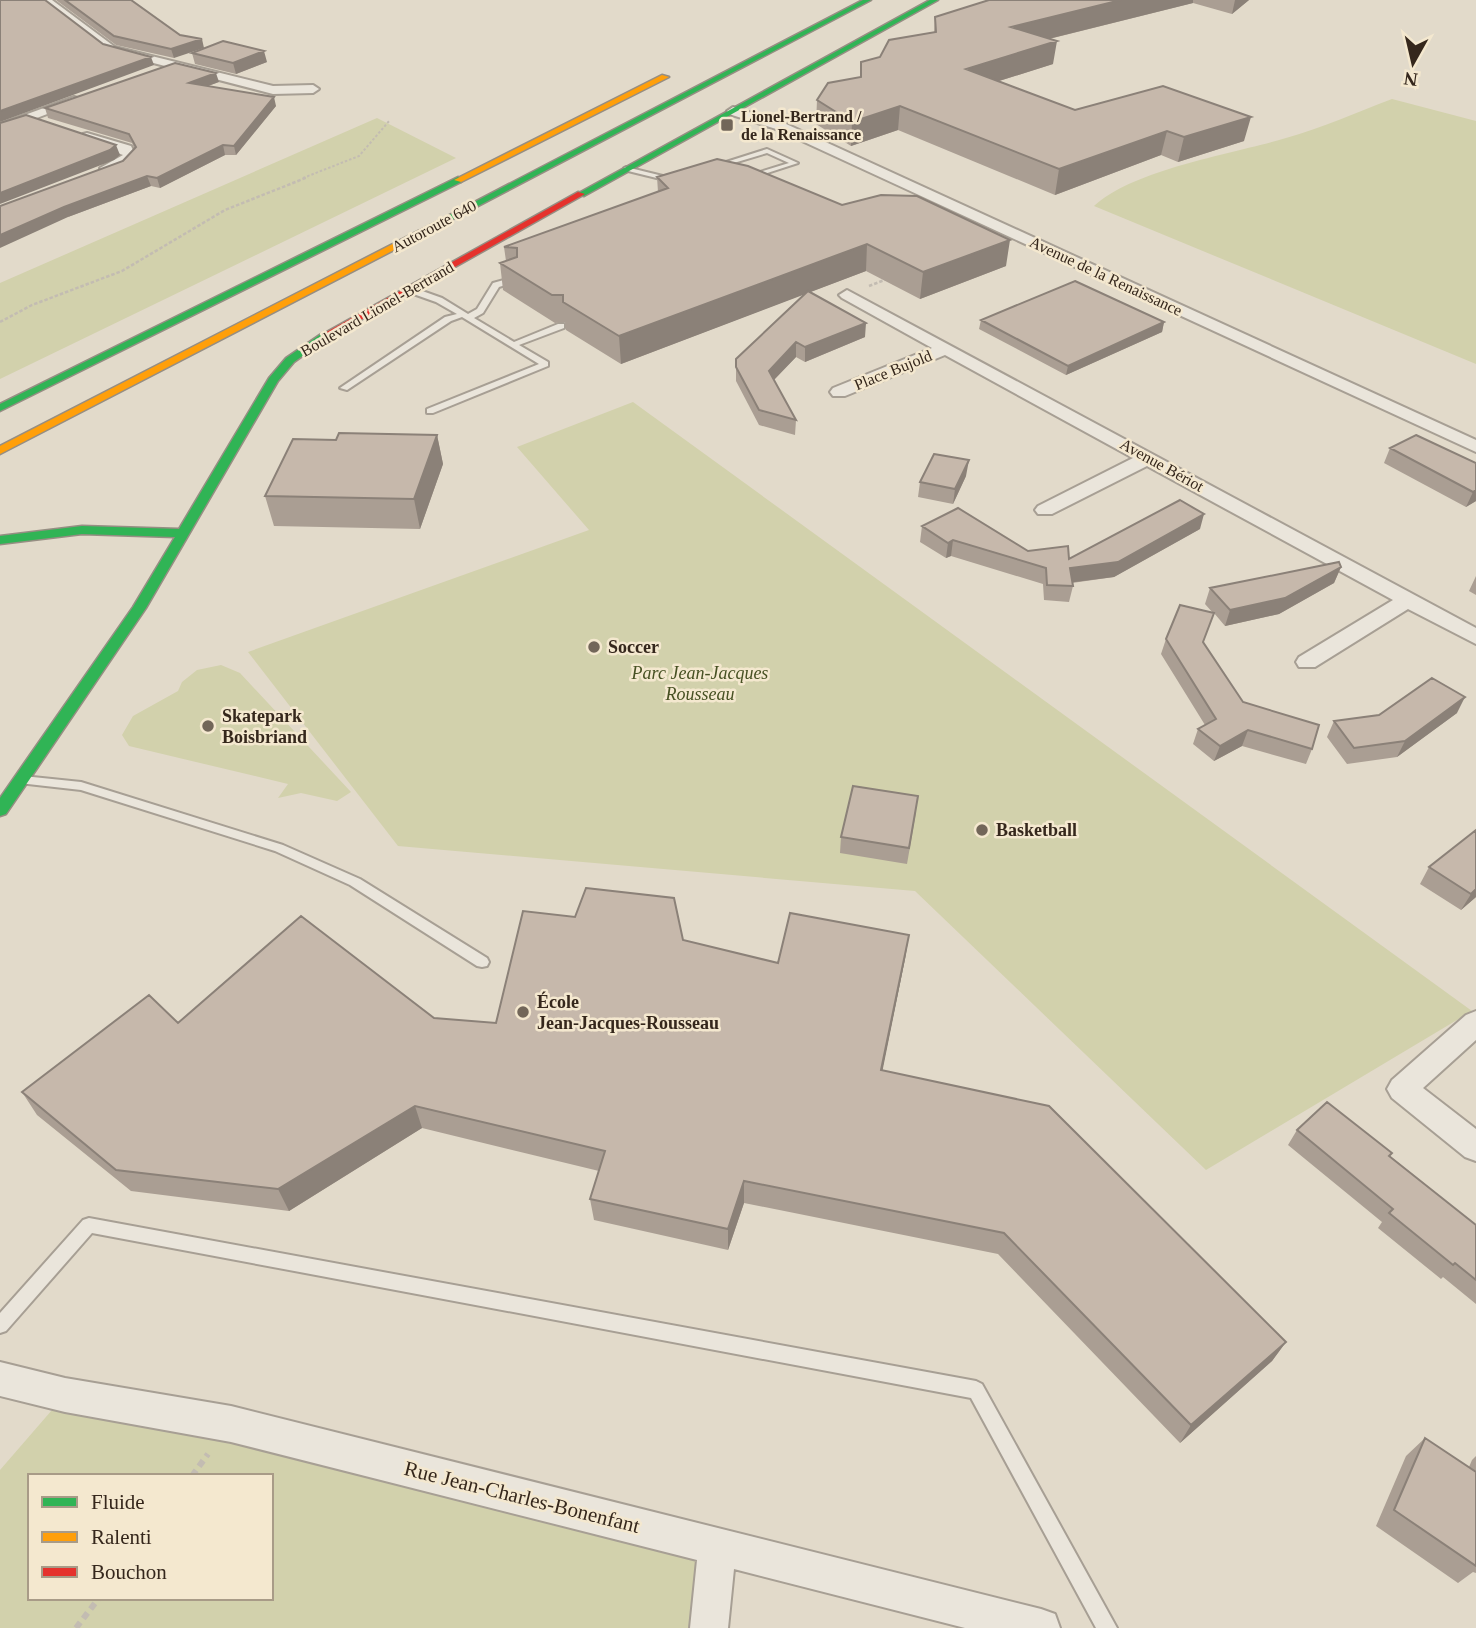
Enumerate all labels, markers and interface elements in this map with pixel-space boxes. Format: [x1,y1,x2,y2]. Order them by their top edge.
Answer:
north arrow [1378,28,1448,98]
text: N [1402,68,1419,91]
place label: Lionel-Bertrand / de la Renaissance [741,108,862,143]
marker: Lionel-Bertrand / de la Renaissance [719,117,735,133]
street label: Autoroute 640 [389,197,479,255]
street label: Avenue de la Renaissance [1027,233,1185,319]
street label: Boulevard Lionel-Bertrand [298,258,456,360]
street label: Place Bujold [852,347,935,394]
street label: Avenue Bériot [1117,435,1207,495]
place label: Soccer [608,637,659,657]
marker: Soccer [586,639,602,655]
park label: Parc Jean-Jacques Rousseau [631,663,768,704]
place label: Skatepark Boisbriand [222,706,307,747]
marker: Skatepark Boisbriand [200,718,216,734]
place label: Basketball [996,820,1077,840]
marker: Basketball [974,822,990,838]
place label: École Jean-Jacques-Rousseau [537,991,719,1033]
marker: École Jean-Jacques-Rousseau [515,1004,531,1020]
street label: Rue Jean-Charles-Bonenfant [402,1456,642,1538]
legend [28,1474,273,1600]
text: Fluide [91,1490,145,1514]
text: Ralenti [91,1525,152,1549]
text: Bouchon [91,1560,167,1584]

